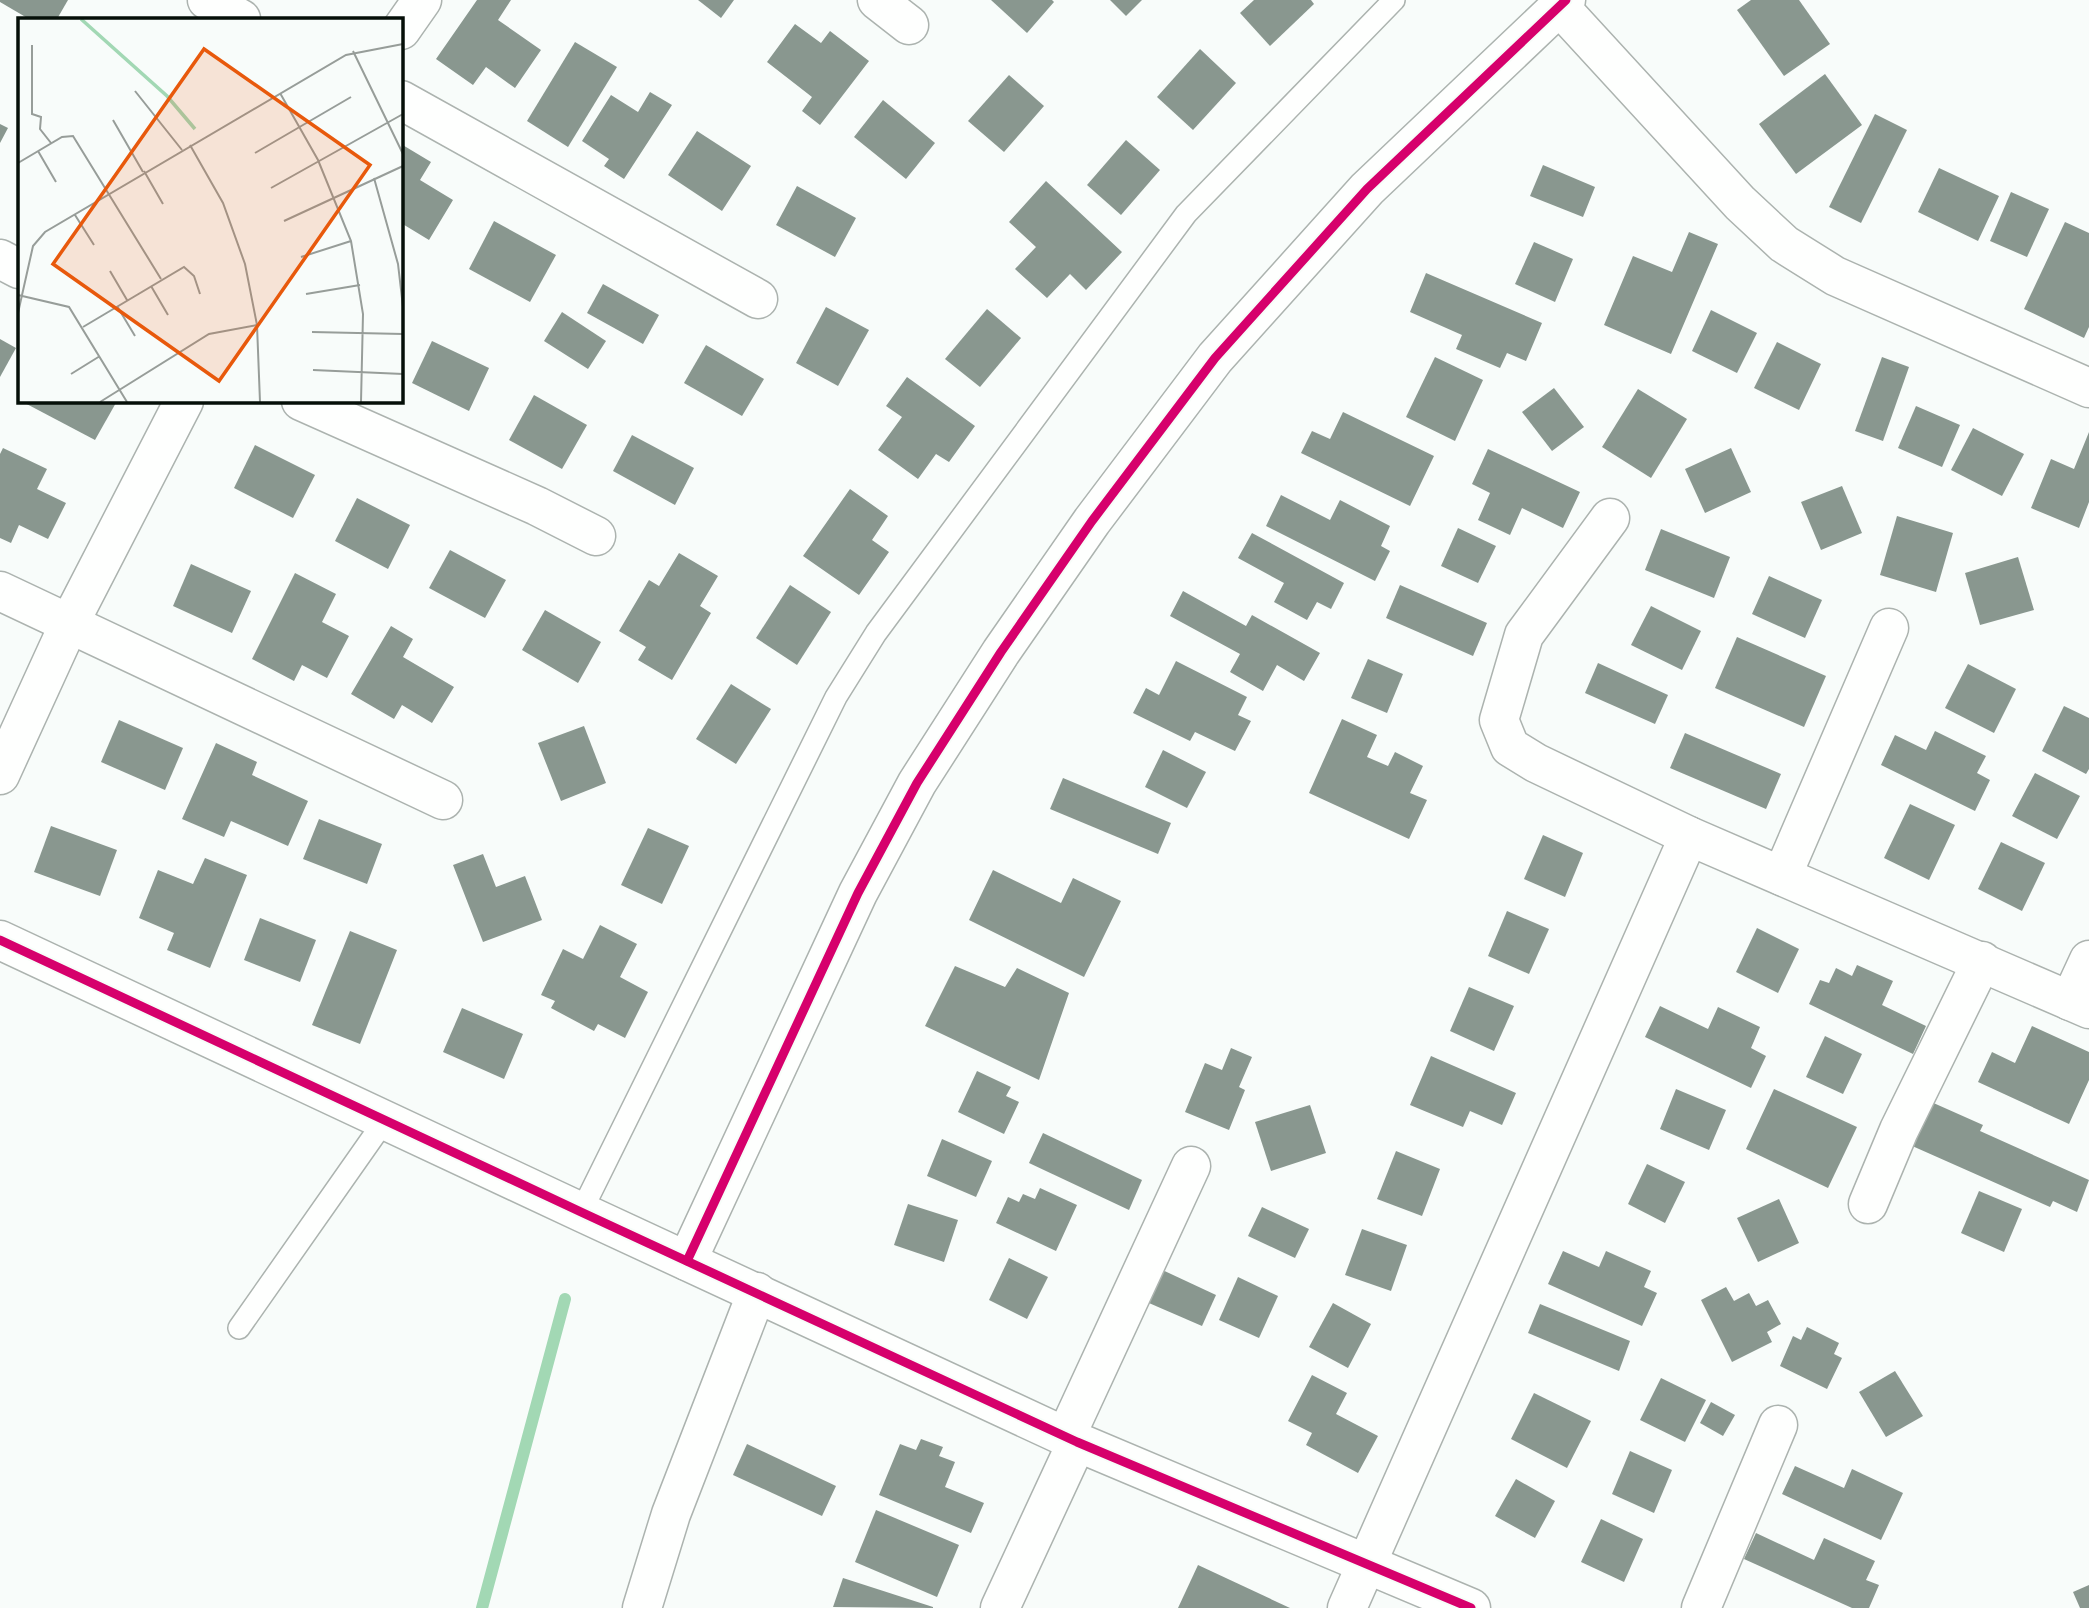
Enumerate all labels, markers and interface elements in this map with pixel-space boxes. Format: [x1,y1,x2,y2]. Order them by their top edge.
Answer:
inset map [18,18,402,402]

